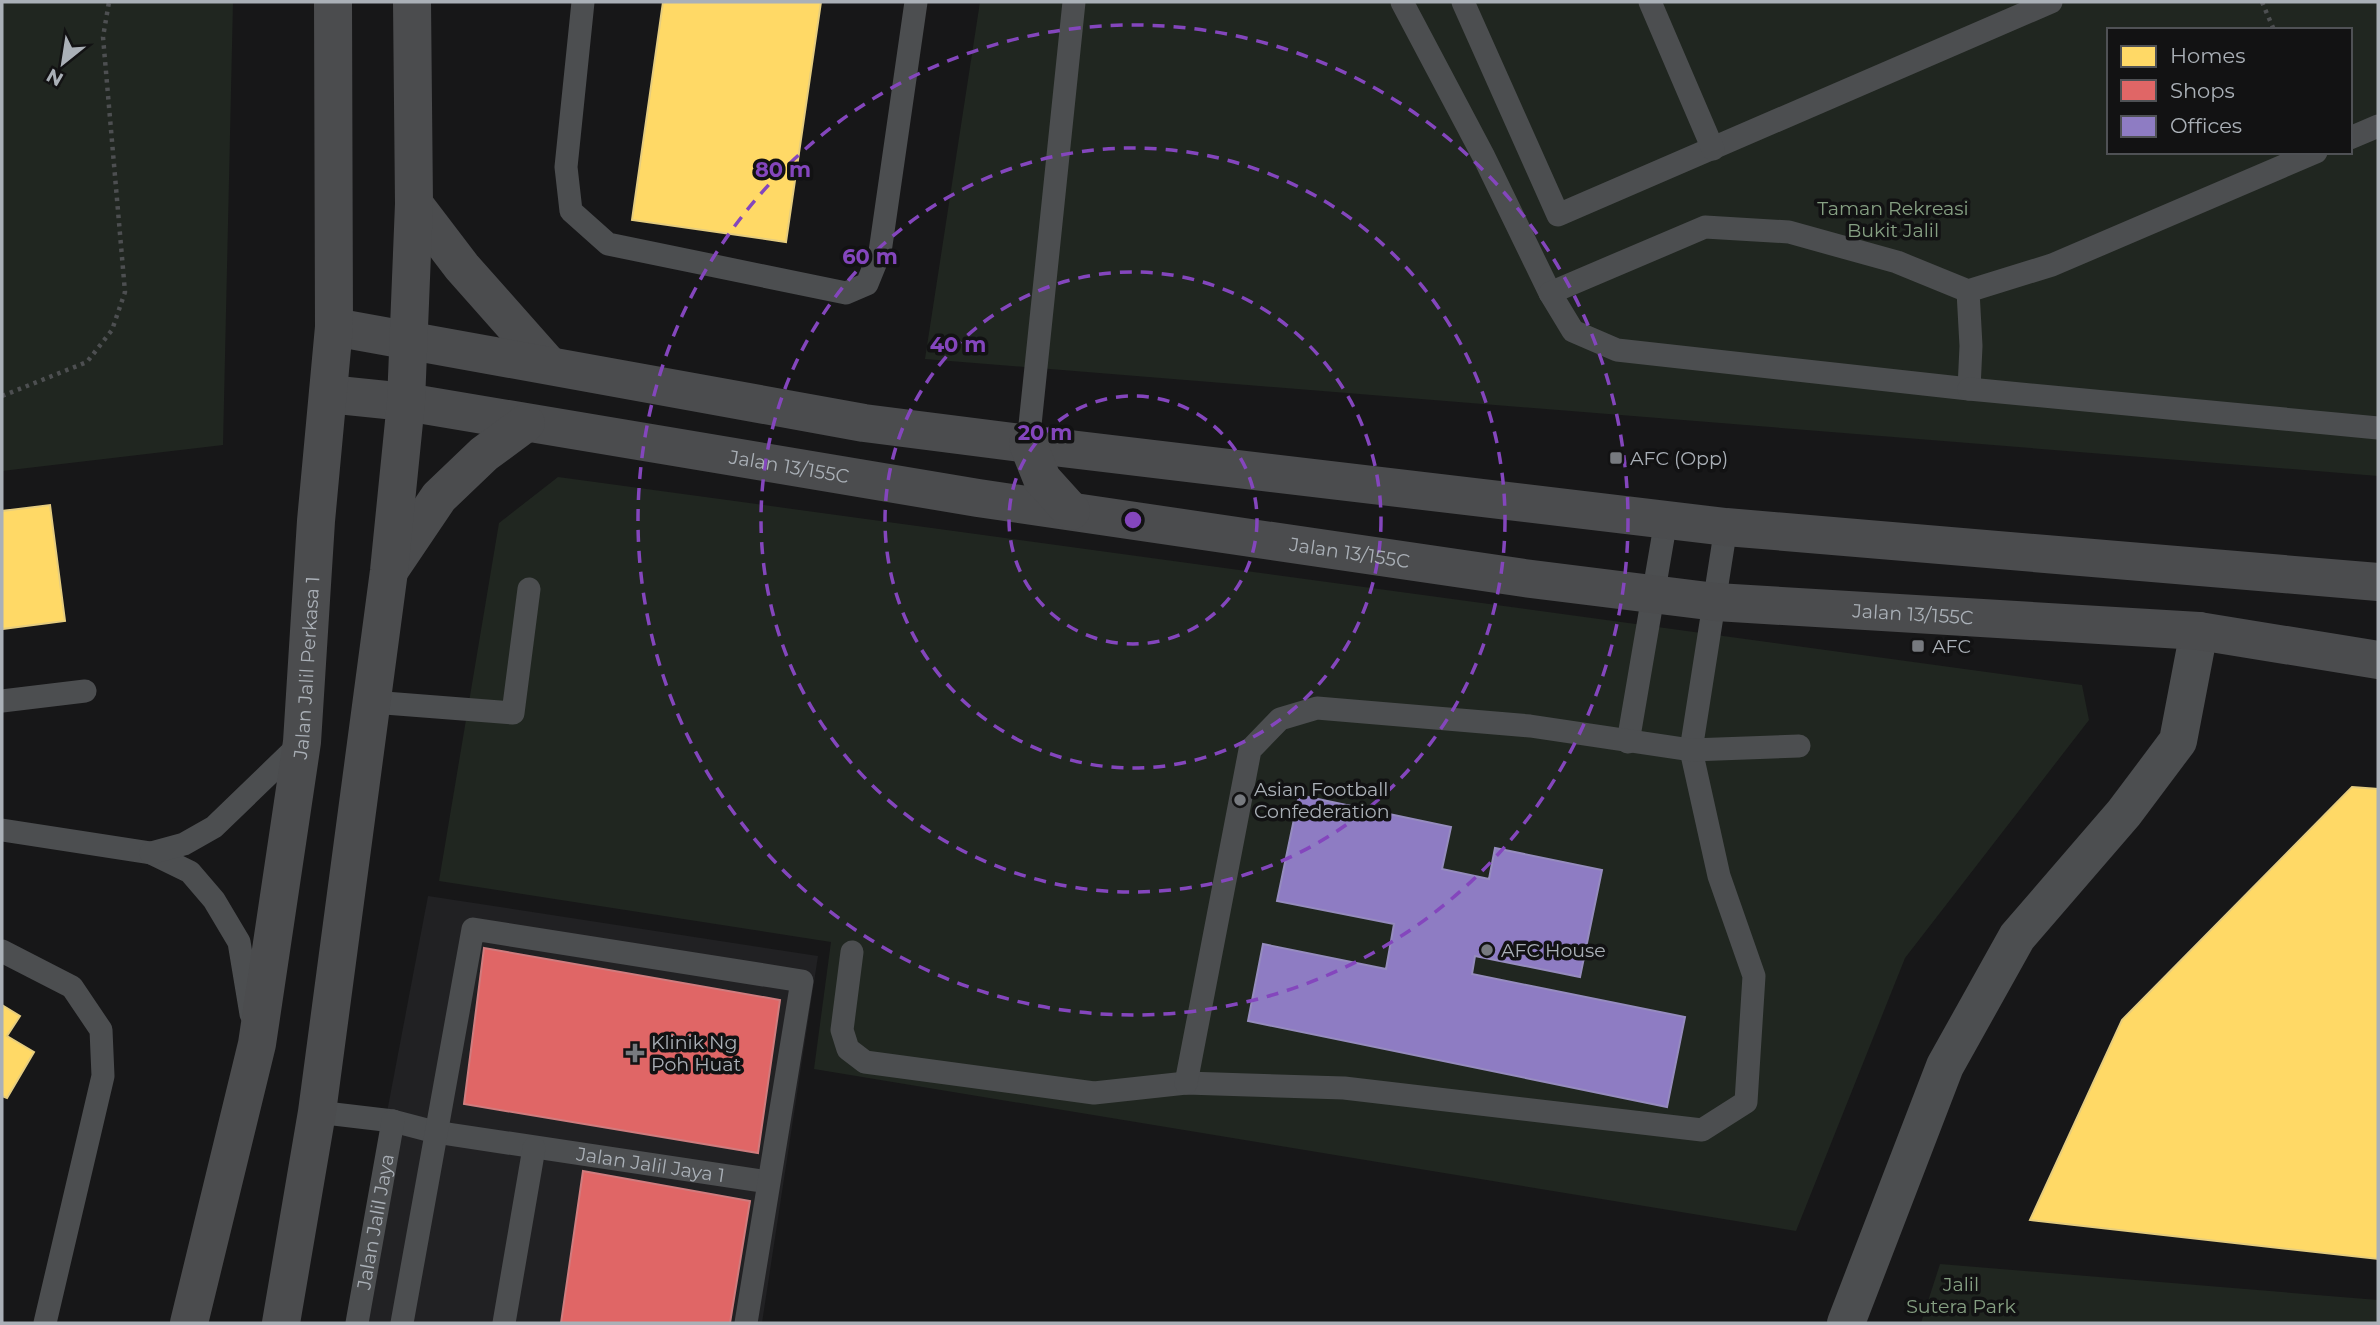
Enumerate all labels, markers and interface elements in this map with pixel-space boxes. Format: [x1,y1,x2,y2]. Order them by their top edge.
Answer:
north arrow [28,28,98,98]
legend [2107,28,2352,154]
text: Homes [2170,43,2245,68]
text: N [42,63,67,91]
text: Shops [2170,78,2235,103]
text: Offices [2170,113,2242,138]
text: 80 m [755,157,811,182]
park label: Taman Rekreasi Bukit Jalil [1817,197,1969,242]
text: 60 m [842,244,898,269]
text: 40 m [930,332,986,357]
text: 20 m [1018,420,1072,445]
street label: Jalan 13/155C [726,445,851,488]
place label: AFC (Opp) [1630,447,1728,470]
marker: AFC (Opp) [1608,450,1624,466]
centre of rings [1121,508,1145,532]
street label: Jalan 13/155C [1287,533,1411,573]
street label: Jalan Jalil Perkasa 1 [288,576,324,762]
street label: Jalan 13/155C [1851,599,1974,629]
place label: AFC [1932,635,1971,658]
marker: AFC [1910,638,1926,654]
place label: Asian Football Confederation [1254,778,1390,823]
marker: Asian Football Confederation [1232,792,1248,808]
place label: AFC House [1501,939,1606,962]
marker: AFC House [1479,942,1495,958]
place label: Klinik Ng Poh Huat [651,1031,742,1076]
marker: Klinik Ng Poh Huat [625,1043,645,1063]
street label: Jalan Jalil Jaya 1 [574,1142,726,1187]
street label: Jalan Jalil Jaya [352,1152,399,1292]
park label: Jalil Sutera Park [1906,1273,2016,1318]

